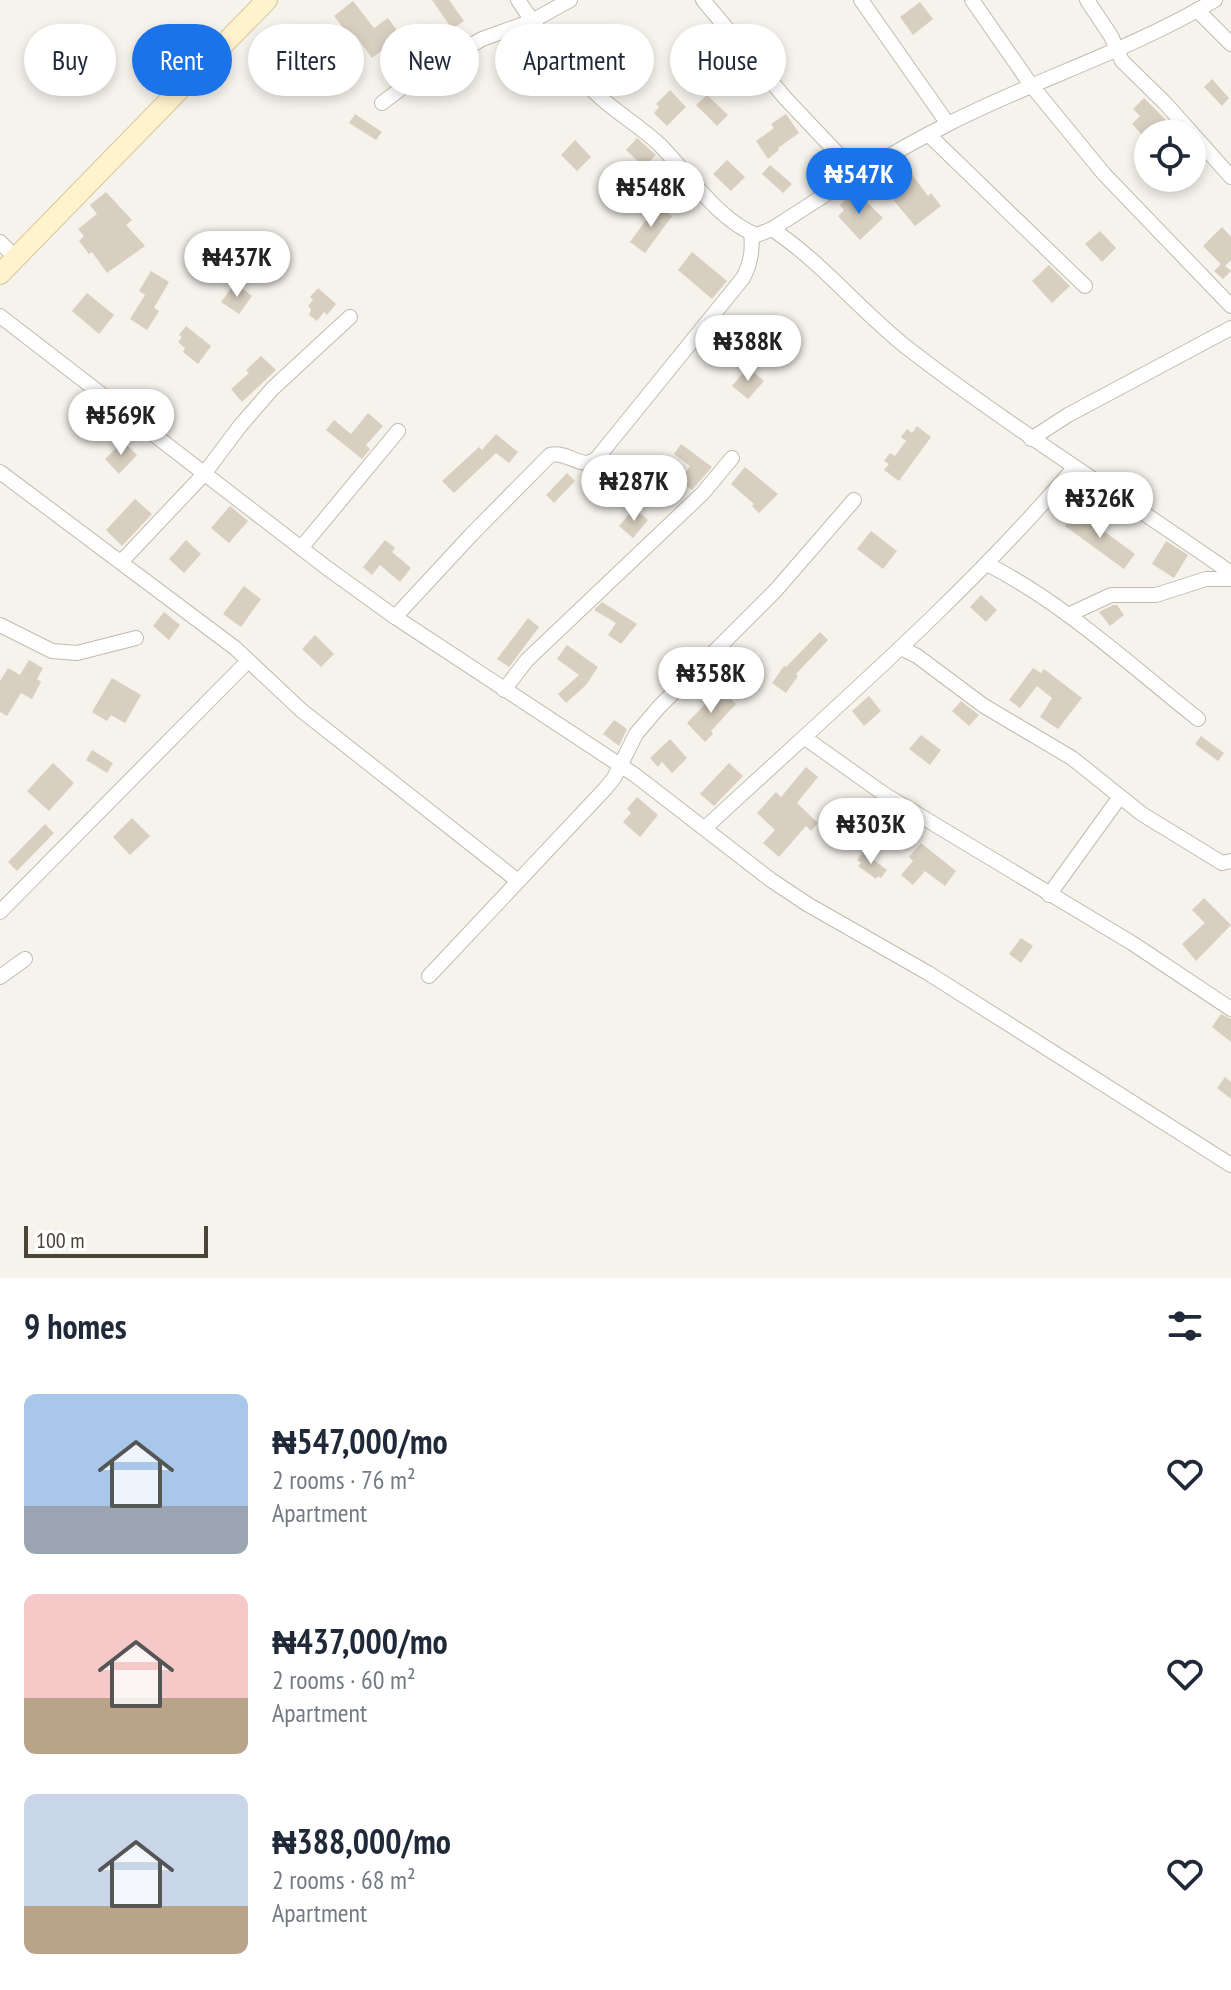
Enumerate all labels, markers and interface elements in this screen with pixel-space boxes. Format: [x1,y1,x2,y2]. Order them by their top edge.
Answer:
chip: Buy [24,24,116,96]
chip: Rent [132,24,232,96]
chip: Filters [248,24,364,96]
chip: New [380,24,479,96]
chip: Apartment [495,24,654,96]
chip: House [670,24,786,96]
map controls [1134,120,1206,192]
button: locate [1134,120,1206,192]
pin: ₦547K [803,148,915,216]
text: ₦547K [824,157,894,190]
pin: ₦548K [595,161,707,229]
text: ₦548K [616,170,686,203]
pin: ₦437K [181,231,293,299]
text: ₦437K [202,240,272,273]
pin: ₦388K [692,315,804,383]
text: ₦388K [713,324,783,357]
pin: ₦569K [65,389,177,457]
text: ₦569K [86,398,156,431]
pin: ₦287K [578,455,690,523]
text: ₦287K [599,464,669,497]
pin: ₦326K [1044,472,1156,540]
text: ₦326K [1065,481,1135,514]
pin: ₦358K [655,647,767,715]
text: ₦358K [676,656,746,689]
pin: ₦303K [815,798,927,866]
text: ₦303K [836,807,906,840]
scale bar [24,1222,208,1258]
text: 100 m [36,1226,85,1254]
text: 9 homes [24,1304,127,1348]
icon: filters [1163,1304,1207,1348]
text: ₦547,000/mo [272,1419,448,1463]
icon: home [88,1426,184,1522]
icon: heart [1163,1452,1207,1496]
text: 2 rooms · 76 m² [272,1463,416,1496]
text: Apartment [272,1496,367,1529]
text: ₦437,000/mo [272,1619,448,1663]
icon: home [88,1626,184,1722]
icon: heart [1163,1652,1207,1696]
text: 2 rooms · 60 m² [272,1663,416,1696]
text: Apartment [272,1696,367,1729]
text: ₦388,000/mo [272,1819,451,1863]
icon: home [88,1826,184,1922]
icon: heart [1163,1852,1207,1896]
text: 2 rooms · 68 m² [272,1863,416,1896]
text: Apartment [272,1896,367,1929]

